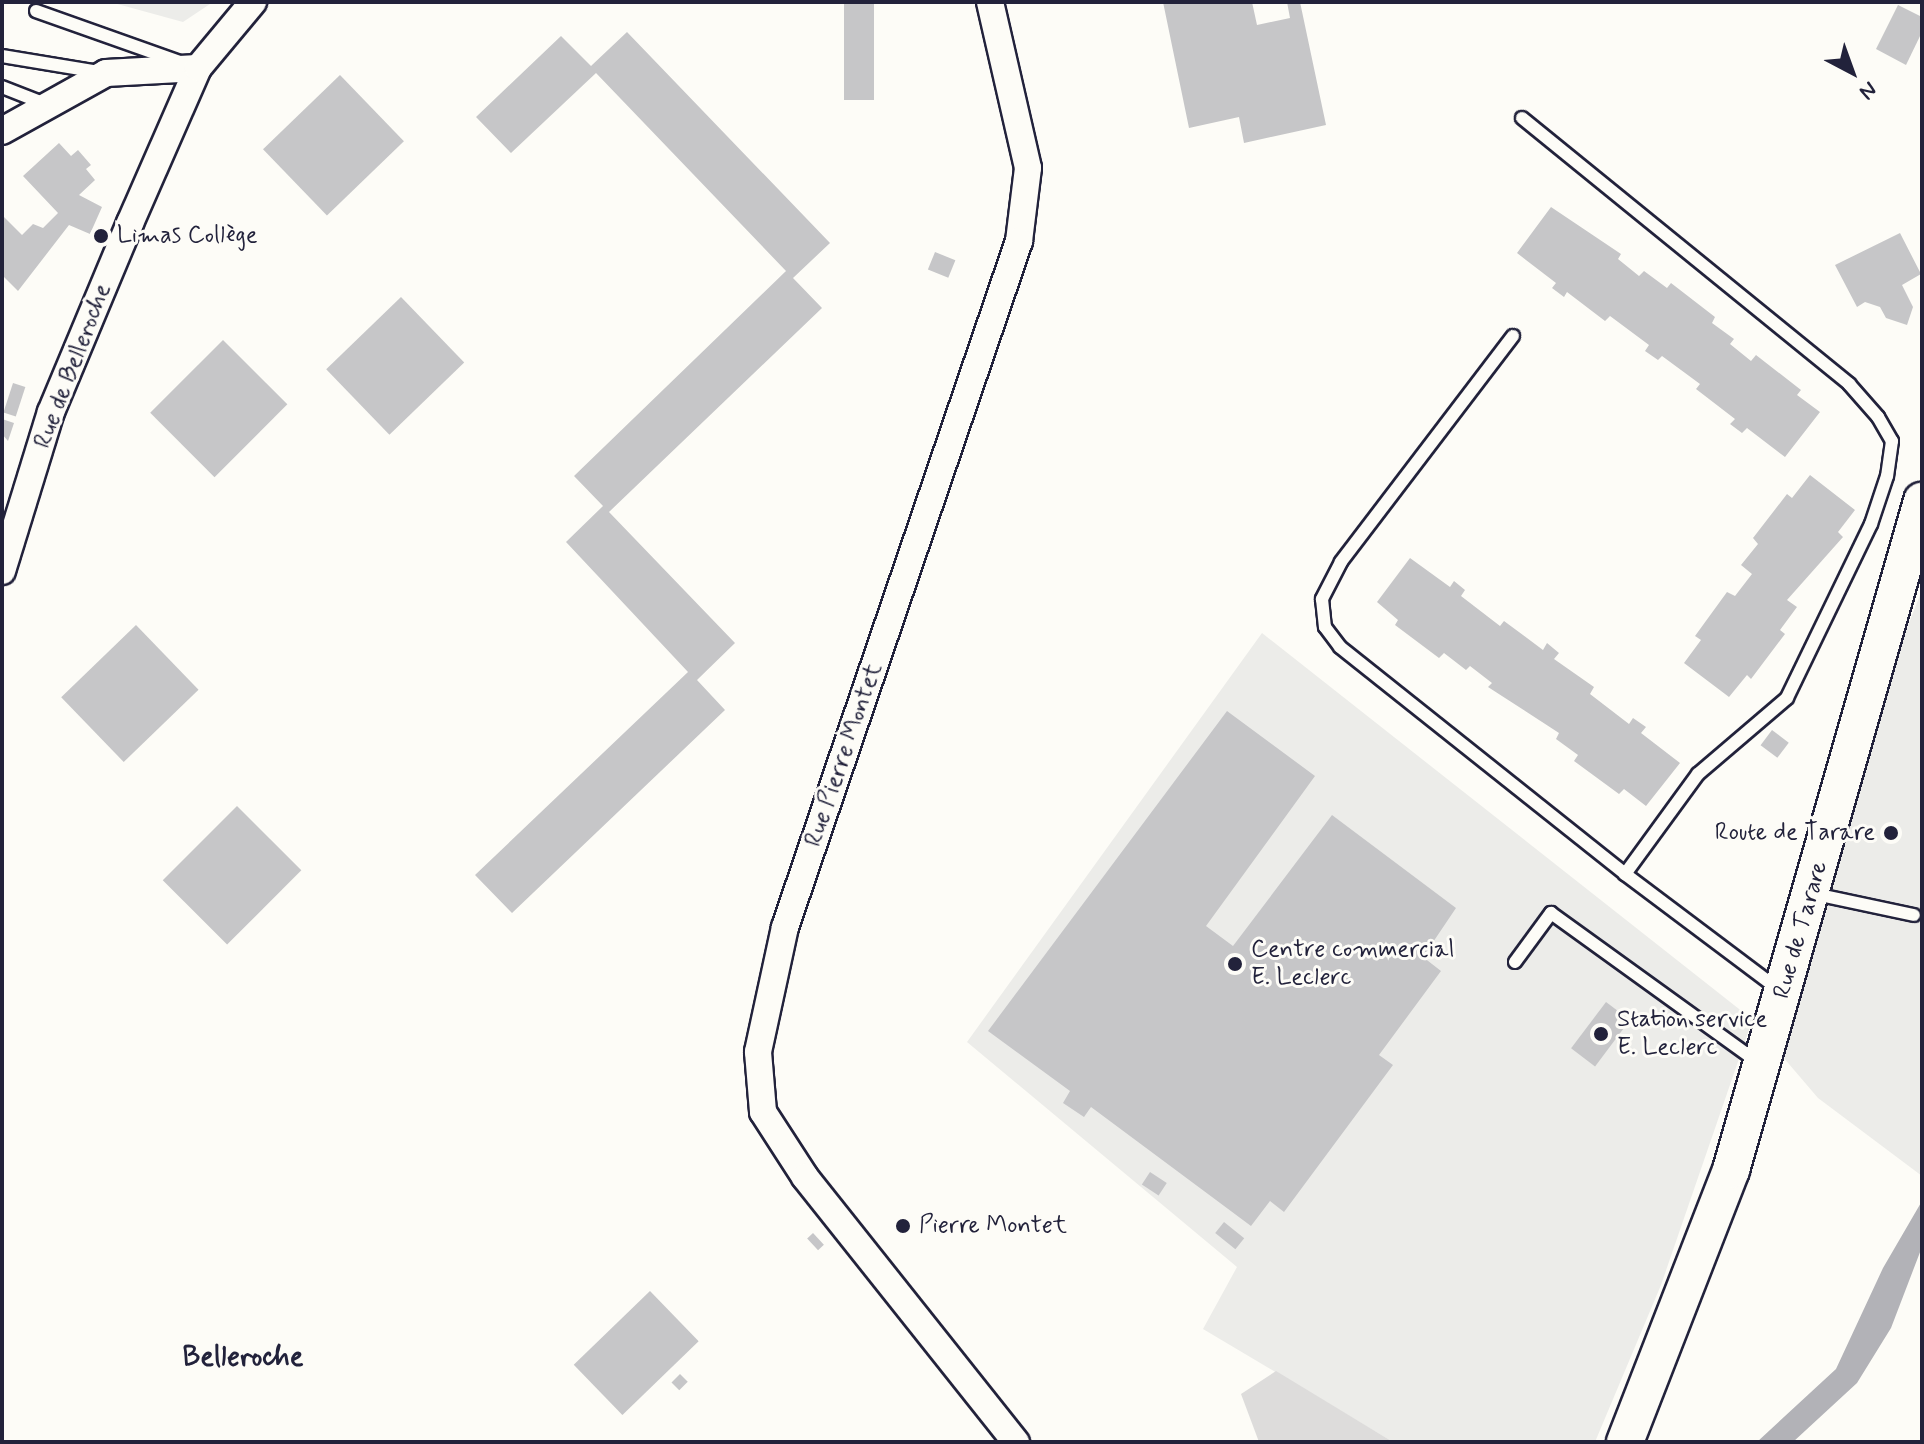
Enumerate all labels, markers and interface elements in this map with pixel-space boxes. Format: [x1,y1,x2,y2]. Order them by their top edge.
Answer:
north arrow [1812,32,1892,112]
text: N [1853,75,1882,105]
place label: Limas Collège [117,222,259,250]
marker: Limas Collège [92,227,110,245]
street label: Rue de Belleroche [28,279,118,453]
street label: Rue Pierre Montet [799,660,889,850]
place label: Route de Tarare [1722,819,1875,847]
marker: Route de Tarare [1882,824,1900,842]
street label: Rue de Tarare [1768,861,1834,999]
place label: Centre commercial E. Leclerc [1251,936,1455,992]
marker: Centre commercial E. Leclerc [1226,955,1244,973]
place label: Station service E. Leclerc [1617,1006,1764,1062]
marker: Station service E. Leclerc [1592,1025,1610,1043]
place label: Pierre Montet [919,1212,1067,1240]
marker: Pierre Montet [894,1217,912,1235]
district label: Belleroche [183,1341,303,1375]

